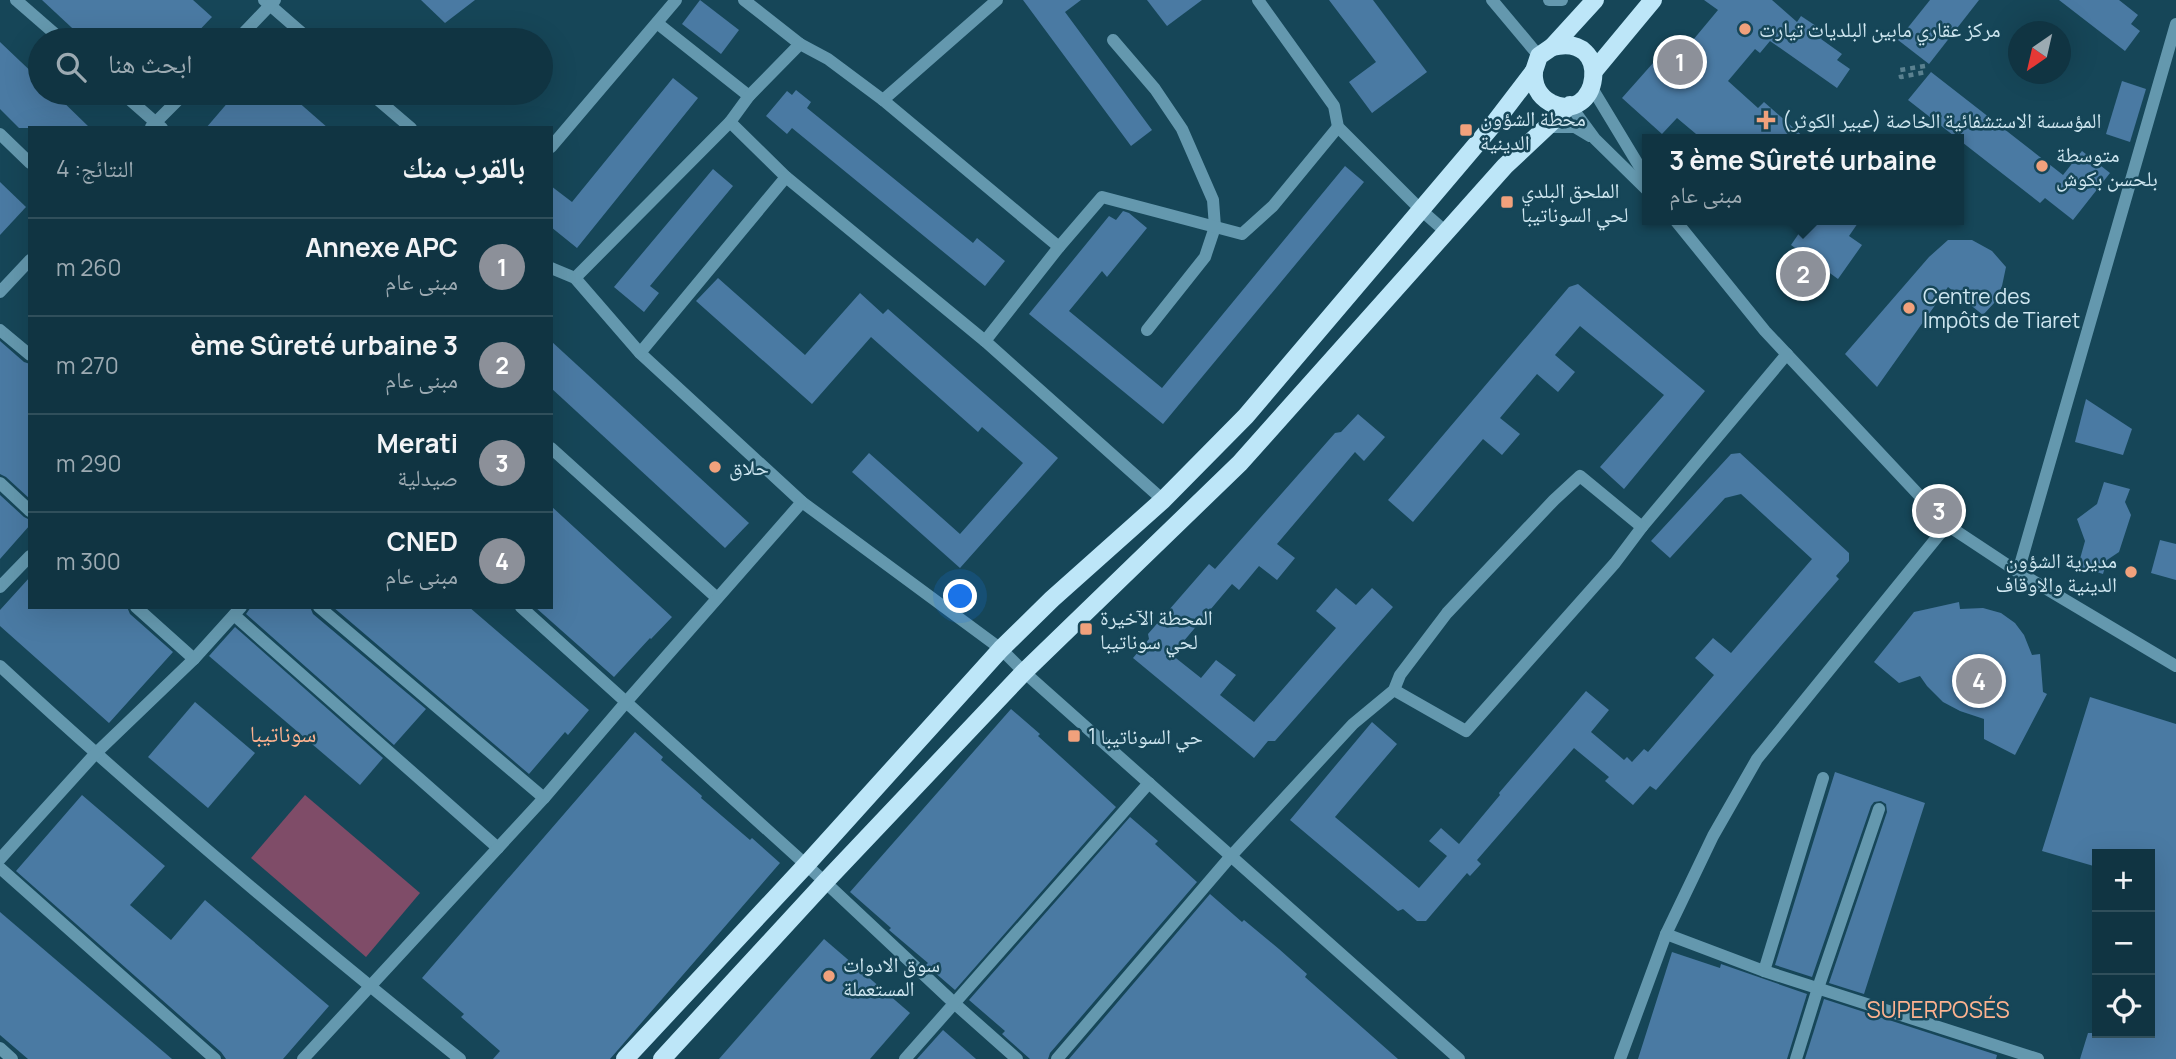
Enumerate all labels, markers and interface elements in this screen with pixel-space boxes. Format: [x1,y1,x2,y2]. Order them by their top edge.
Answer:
place label: مركز عقاري مابين البلديات تيارت [1759,15,2001,46]
marker: مركز عقاري مابين البلديات تيارت [1737,21,1753,37]
north arrow [2008,21,2071,84]
search box [28,28,553,105]
pin: 1 [1657,36,1703,88]
text: ابحث هنا [108,45,192,81]
icon: search [52,48,90,86]
place label: محطة الشؤون الدينية [1480,104,1586,156]
place label: المؤسسة الاستشفائية الخاصة (عبير الكوثر) [1782,106,2101,134]
marker: المؤسسة الاستشفائية الخاصة (عبير الكوثر) [1756,110,1776,130]
marker: محطة الشؤون الدينية [1458,122,1474,138]
popup [1642,134,1964,225]
place label: متوسطة بلحسن بكوش [2056,140,2158,192]
text: 3 ème Sûreté urbaine [1669,142,1937,178]
text: بالقرب منك [402,146,525,187]
text: النتائج: 4 [56,152,134,184]
marker: متوسطة بلحسن بكوش [2034,158,2050,174]
place label: الملحق البلدي لحي السوناتيبا [1521,176,1629,231]
text: مبنى عام [1669,178,1742,210]
marker: الملحق البلدي لحي السوناتيبا [1499,194,1515,210]
text: Annexe APC [305,229,458,265]
pin: 2 [1780,248,1826,300]
text: 260 m [56,251,122,283]
text: 1 [497,251,507,283]
text: مبنى عام [385,265,458,297]
place label: Centre des Impôts de Tiaret [1923,282,2080,334]
marker: Centre des Impôts de Tiaret [1901,300,1917,316]
text: 3 ème Sûreté urbaine [191,327,458,363]
text: 270 m [56,349,119,381]
text: 2 [495,349,509,381]
text: مبنى عام [385,363,458,395]
text: Merati [377,425,458,461]
text: 290 m [56,447,122,479]
text: 3 [495,447,509,479]
place label: حلاق [729,453,769,481]
marker: حلاق [707,459,723,475]
text: صيدلية [397,461,458,493]
pin: 3 [1916,485,1962,537]
text: CNED [387,523,458,559]
text: 300 m [56,545,121,577]
text: 4 [495,545,509,577]
place label: مديرية الشؤون الدينية والاوقاف [1996,546,2117,598]
text: مبنى عام [385,559,458,591]
marker: مديرية الشؤون الدينية والاوقاف [2123,564,2139,580]
your location [943,579,977,613]
place label: المحطة الآخيرة لحي سوناتيبا [1100,603,1213,658]
marker: المحطة الآخيرة لحي سوناتيبا [1078,621,1094,637]
pin: 4 [1956,655,2002,707]
district label: سوناتيبا [250,717,316,749]
place label: حي السوناتيبا 1 [1088,722,1203,753]
marker: حي السوناتيبا 1 [1066,728,1082,744]
map controls [2092,849,2155,1038]
button: + [2092,849,2155,912]
button: − [2092,912,2155,975]
place label: سوق الادوات المستعملة [843,950,940,1002]
marker: سوق الادوات المستعملة [821,968,837,984]
button: locate [2092,975,2155,1038]
district label: SUPERPOSÉS [1866,993,2010,1025]

